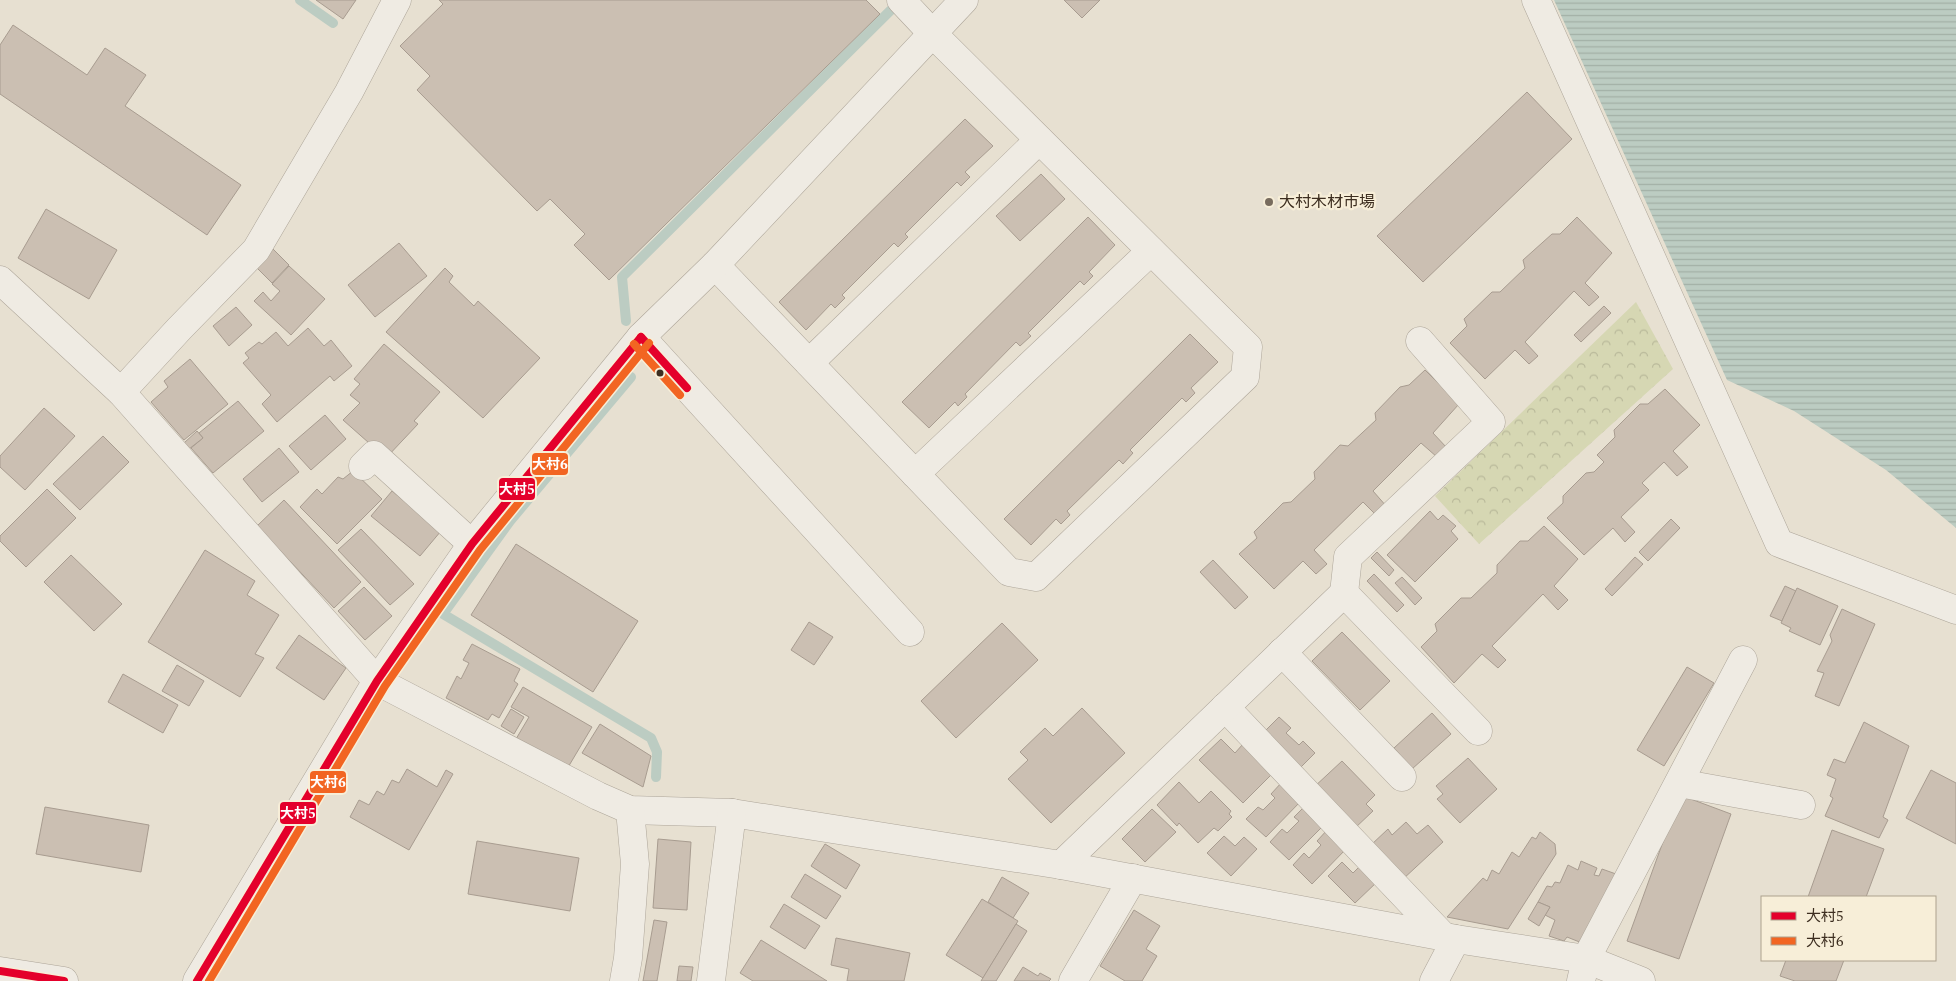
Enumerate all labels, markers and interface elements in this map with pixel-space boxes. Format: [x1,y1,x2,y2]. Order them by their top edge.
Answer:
place label: 大村木材市場 [1279,190,1375,214]
marker: 大村木材市場 [1263,196,1275,208]
unlabelled marker [655,368,665,378]
line badge: 大村6 [531,452,569,476]
text: 大村6 [532,454,568,475]
line badge: 大村5 [498,477,536,501]
text: 大村5 [499,479,535,500]
line badge: 大村6 [309,770,347,794]
text: 大村6 [310,772,346,793]
line badge: 大村5 [279,801,317,825]
text: 大村5 [280,803,316,824]
legend [1761,896,1936,961]
text: 大村5 [1806,905,1844,928]
text: 大村6 [1806,930,1844,953]

